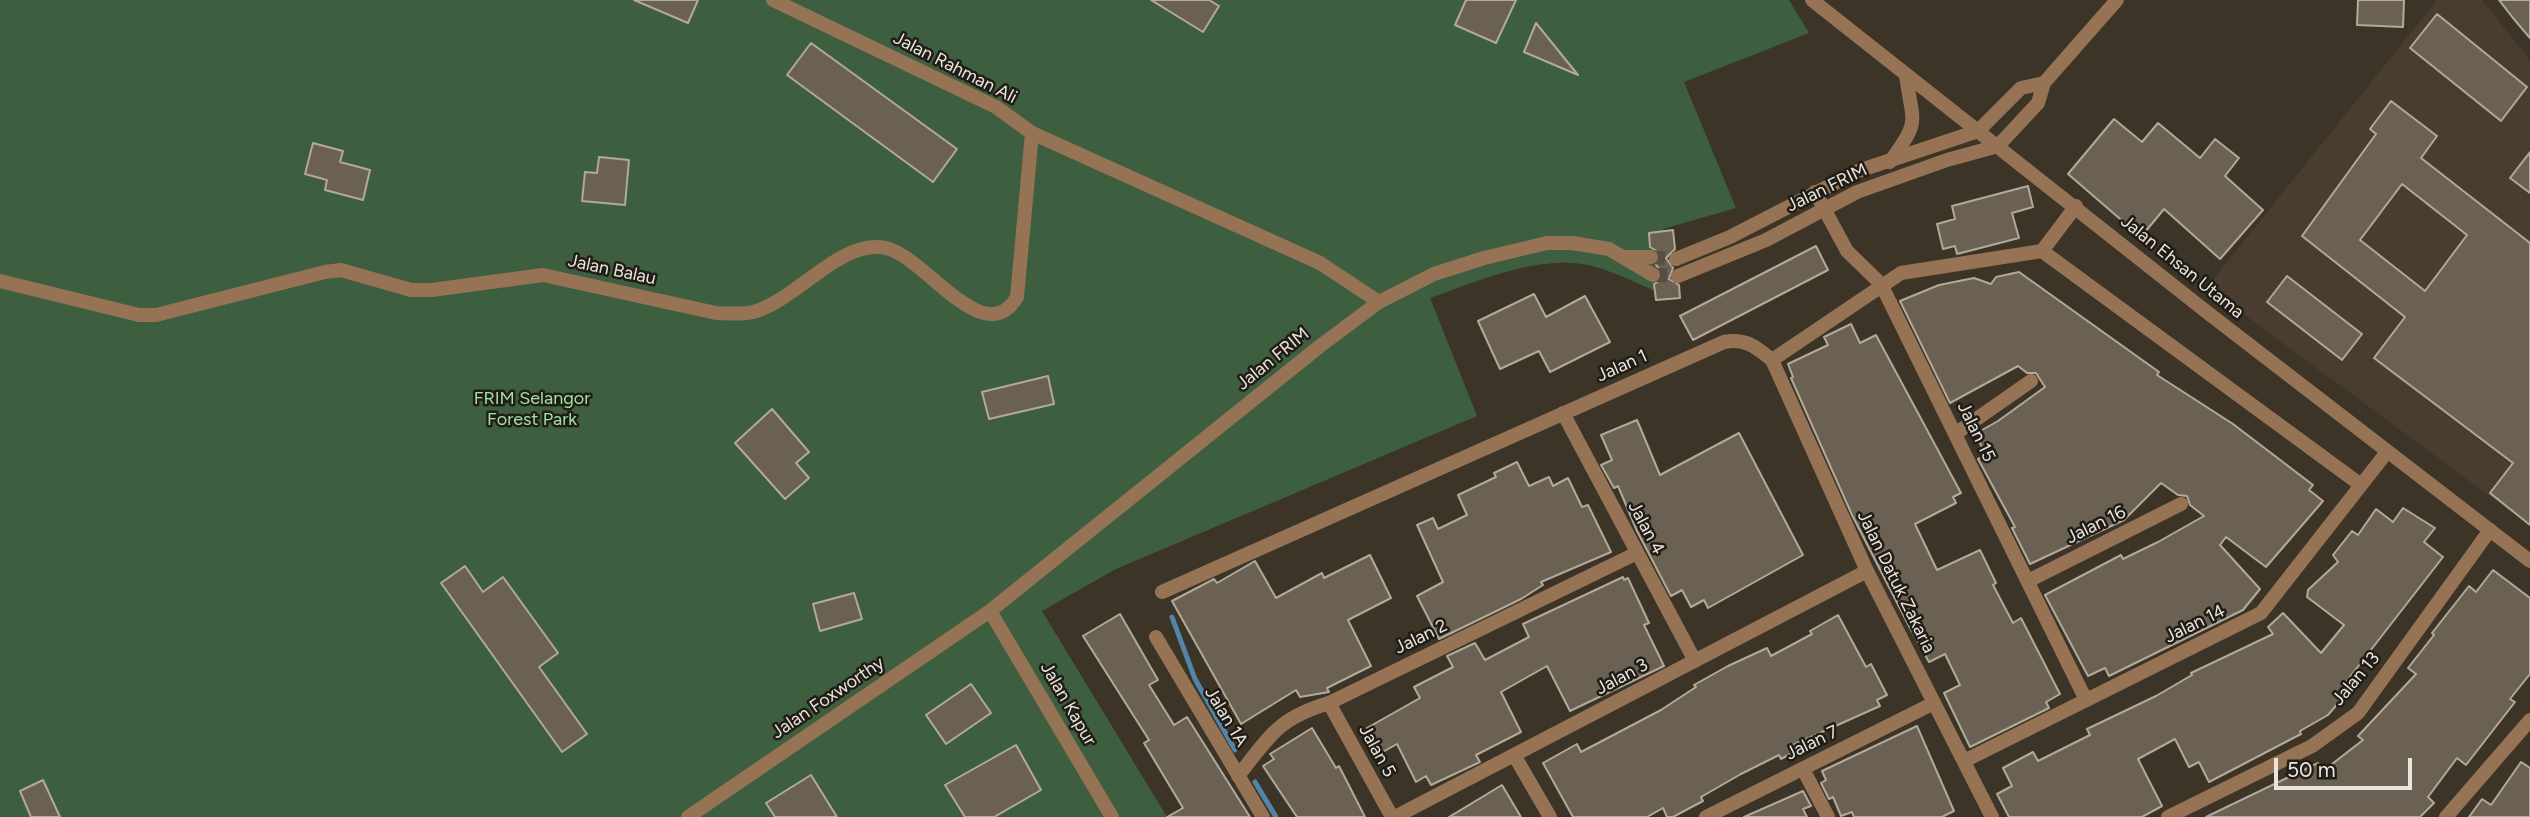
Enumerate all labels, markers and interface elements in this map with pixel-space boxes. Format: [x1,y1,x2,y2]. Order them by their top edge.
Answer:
street label: Jalan Rahman Ali [890,28,1020,108]
street label: Jalan FRIM [1783,159,1871,217]
street label: Jalan Ehsan Utama [2116,211,2248,323]
street label: Jalan Balau [566,250,658,290]
street label: Jalan FRIM [1232,323,1314,395]
street label: Jalan 1 [1593,345,1651,387]
park label: FRIM Selangor Forest Park [474,388,590,430]
street label: Jalan 15 [1952,399,2000,465]
street label: Jalan 4 [1623,498,1669,558]
street label: Jalan 16 [2063,501,2129,549]
street label: Jalan Datuk Zakaria [1852,507,1940,657]
street label: Jalan 14 [2161,600,2229,648]
street label: Jalan 2 [1391,615,1451,659]
street label: Jalan 13 [2327,648,2385,710]
street label: Jalan Foxworthy [768,652,888,744]
street label: Jalan 3 [1592,654,1652,700]
street label: Jalan Kapur [1035,658,1101,750]
street label: Jalan 1A [1200,683,1252,751]
street label: Jalan 5 [1354,721,1400,781]
street label: Jalan 7 [1782,721,1842,765]
scale bar [2278,744,2416,788]
text: 50 m [2287,757,2336,782]

